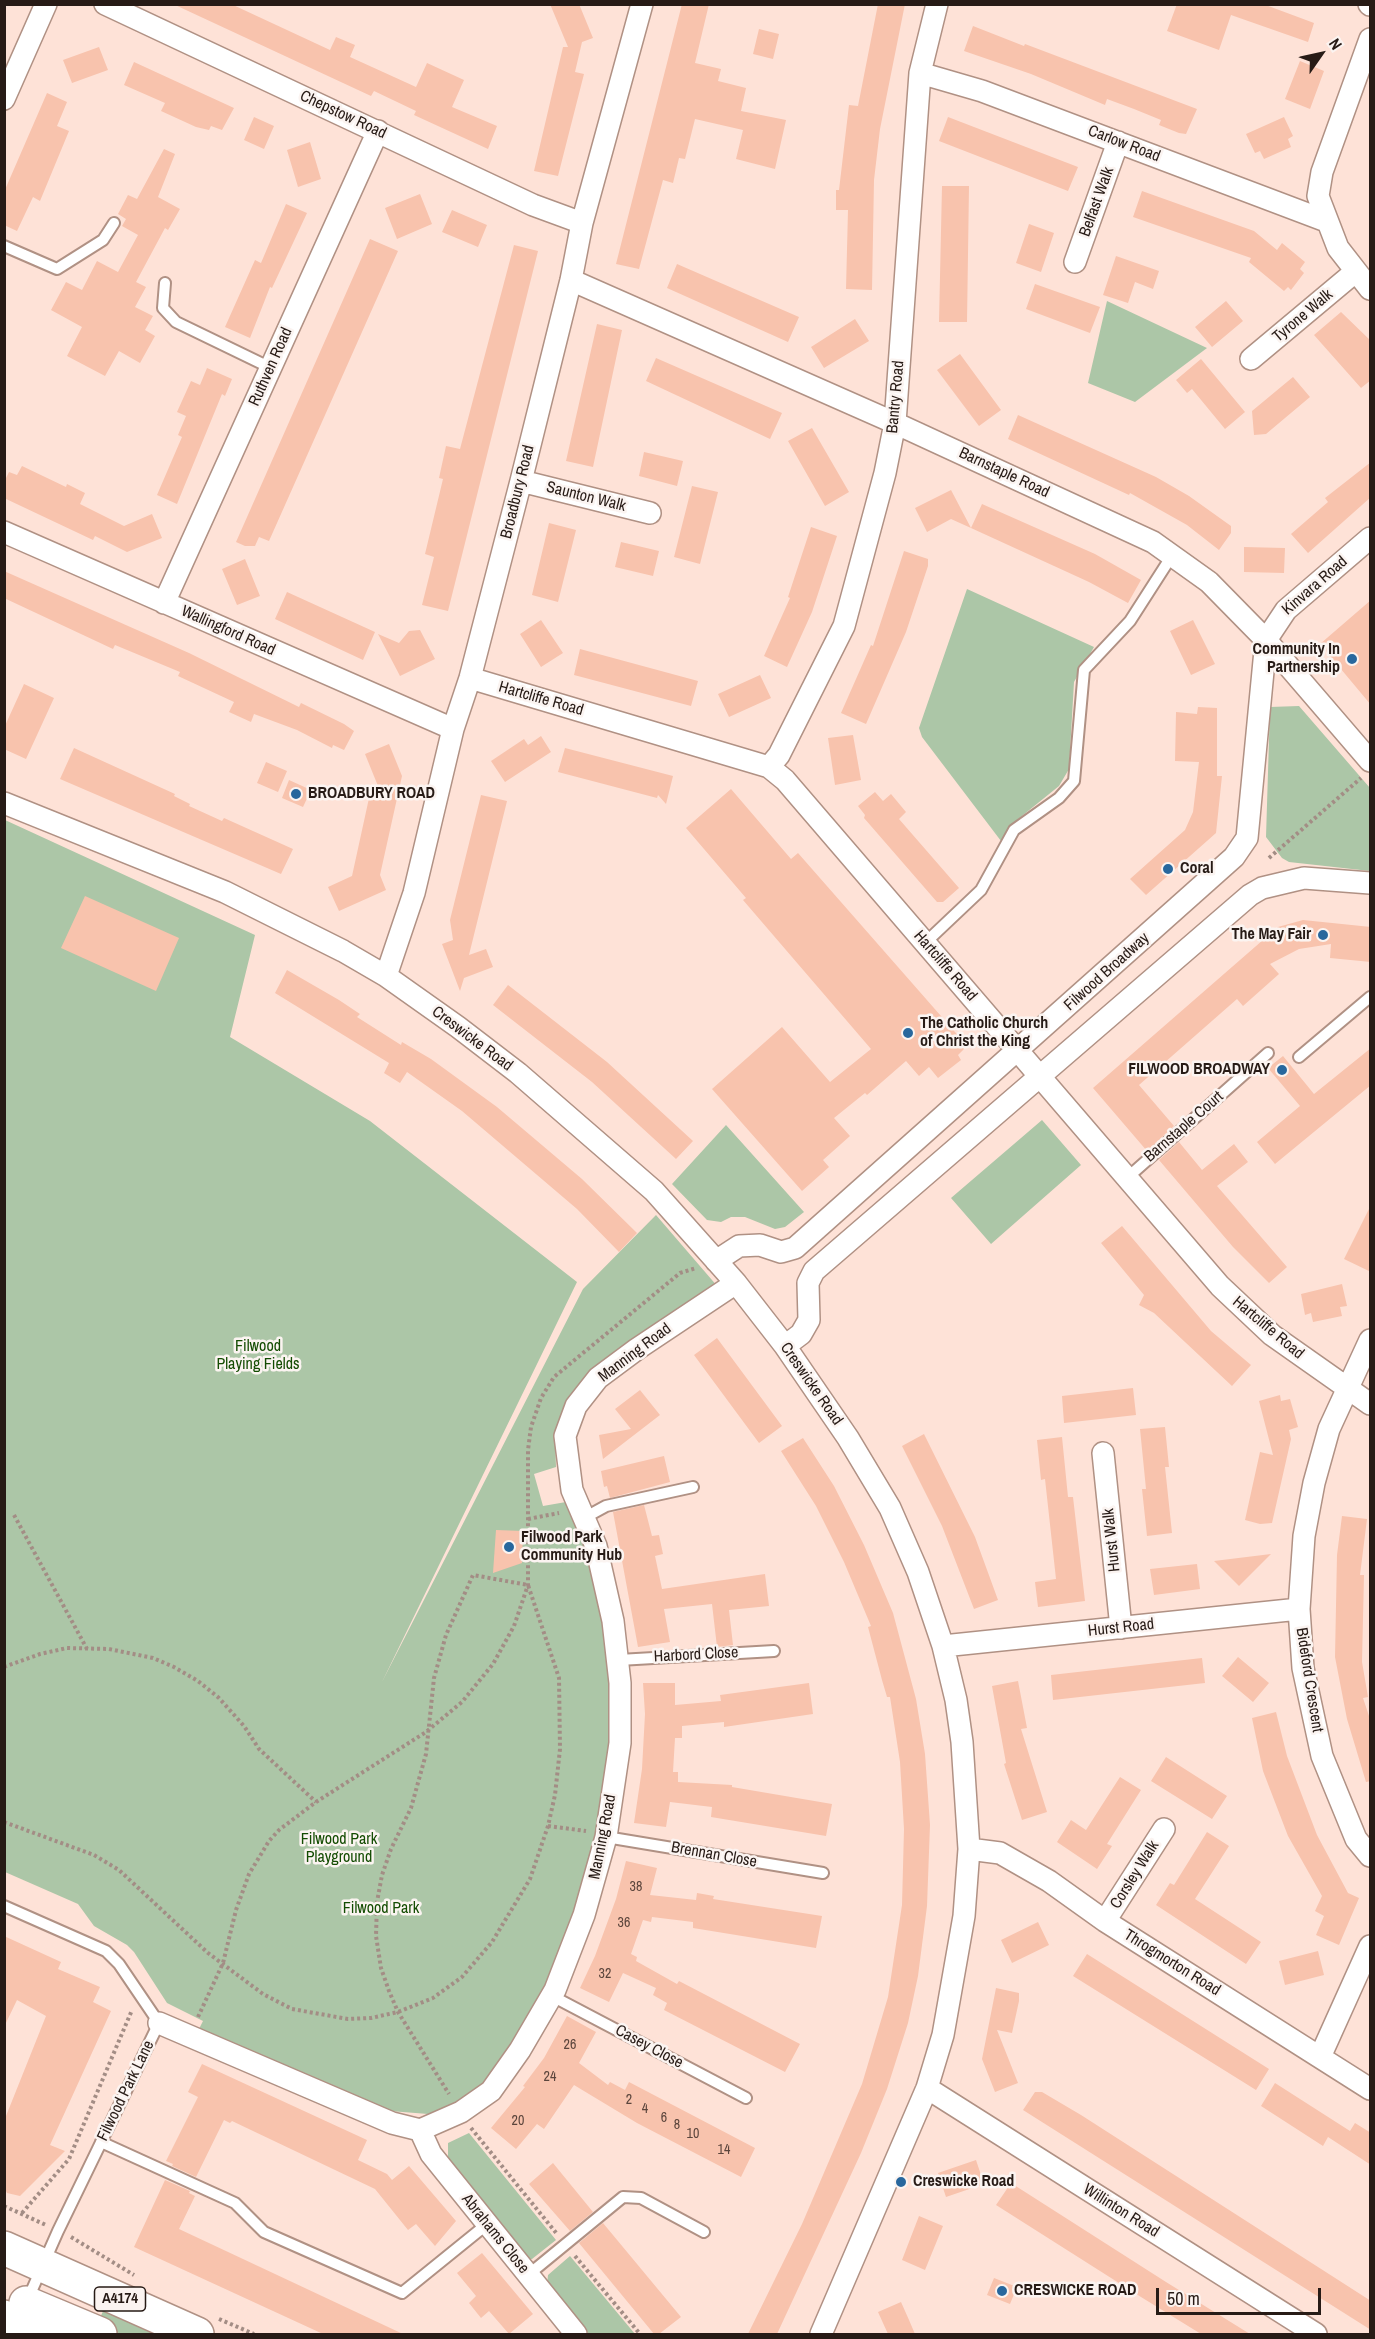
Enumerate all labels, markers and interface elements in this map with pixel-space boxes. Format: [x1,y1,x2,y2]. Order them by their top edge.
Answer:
north arrow [1291,24,1351,84]
text: N [1324,34,1348,54]
street label: Chepstow Road [297,87,389,143]
street label: Carlow Road [1085,121,1163,167]
street label: Belfast Walk [1076,165,1118,239]
street label: Tyrone Walk [1269,285,1337,347]
street label: Ruthven Road [245,325,297,409]
street label: Bantry Road [883,360,909,434]
street label: Broadbury Road [497,443,539,541]
street label: Barnstaple Road [956,444,1052,502]
street label: Saunton Walk [544,478,628,516]
street label: Kinvara Road [1278,552,1352,620]
street label: Wallingford Road [178,602,278,660]
place label: Community In Partnership [1253,640,1340,678]
marker: Community In Partnership [1345,652,1359,666]
street label: Hartcliffe Road [496,678,586,720]
place label: BROADBURY ROAD [308,784,435,804]
marker: BROADBURY ROAD [289,787,303,801]
place label: Coral [1180,859,1214,879]
marker: Coral [1161,862,1175,876]
place label: The May Fair [1231,925,1311,945]
street label: Hartcliffe Road [909,927,981,1005]
marker: The May Fair [1316,928,1330,942]
street label: Filwood Broadway [1060,929,1154,1015]
street label: Creswicke Road [428,1002,516,1076]
place label: The Catholic Church of Christ the King [920,1014,1048,1052]
marker: The Catholic Church of Christ the King [901,1026,915,1040]
place label: FILWOOD BROADWAY [1128,1060,1270,1080]
marker: FILWOOD BROADWAY [1275,1063,1289,1077]
street label: Barnstaple Court [1141,1087,1227,1167]
street label: Hartcliffe Road [1228,1293,1308,1363]
street label: Manning Road [595,1319,675,1387]
park label: Filwood Playing Fields [216,1337,300,1375]
street label: Creswicke Road [776,1339,846,1429]
street label: Hurst Walk [1099,1507,1125,1573]
place label: Filwood Park Community Hub [521,1528,622,1566]
marker: Filwood Park Community Hub [502,1540,516,1554]
street label: Hurst Road [1087,1615,1155,1641]
street label: Bideford Crescent [1291,1626,1327,1734]
street label: Harbord Close [653,1643,739,1667]
street label: Manning Road [585,1793,621,1881]
park label: Filwood Park Playground [301,1830,377,1868]
street label: Corsley Walk [1107,1837,1163,1913]
street label: Brennan Close [670,1838,758,1872]
house number: 38 [630,1879,642,1895]
park label: Filwood Park [343,1899,419,1919]
house number: 36 [618,1915,630,1931]
street label: Throgmorton Road [1120,1926,1224,2000]
house number: 32 [599,1966,611,1982]
street label: Casey Close [612,2021,686,2073]
house number: 26 [564,2037,576,2053]
street label: Filwood Park Lane [93,2038,159,2144]
house number: 24 [544,2069,556,2085]
house number: 2 [626,2092,632,2108]
house number: 4 [642,2101,648,2117]
house number: 6 [661,2110,667,2126]
house number: 20 [512,2113,524,2129]
house number: 8 [674,2117,680,2133]
house number: 10 [687,2126,699,2142]
house number: 14 [718,2142,730,2158]
place label: Creswicke Road [913,2172,1014,2192]
marker: Creswicke Road [894,2175,908,2189]
street label: Willinton Road [1079,2180,1163,2242]
street label: Abrahams Close [457,2190,533,2278]
scale bar [1159,2276,1324,2314]
place label: CRESWICKE ROAD [1014,2281,1136,2301]
marker: CRESWICKE ROAD [995,2284,1009,2298]
text: 50 m [1167,2286,1200,2311]
road number: A4174 [94,2287,146,2311]

